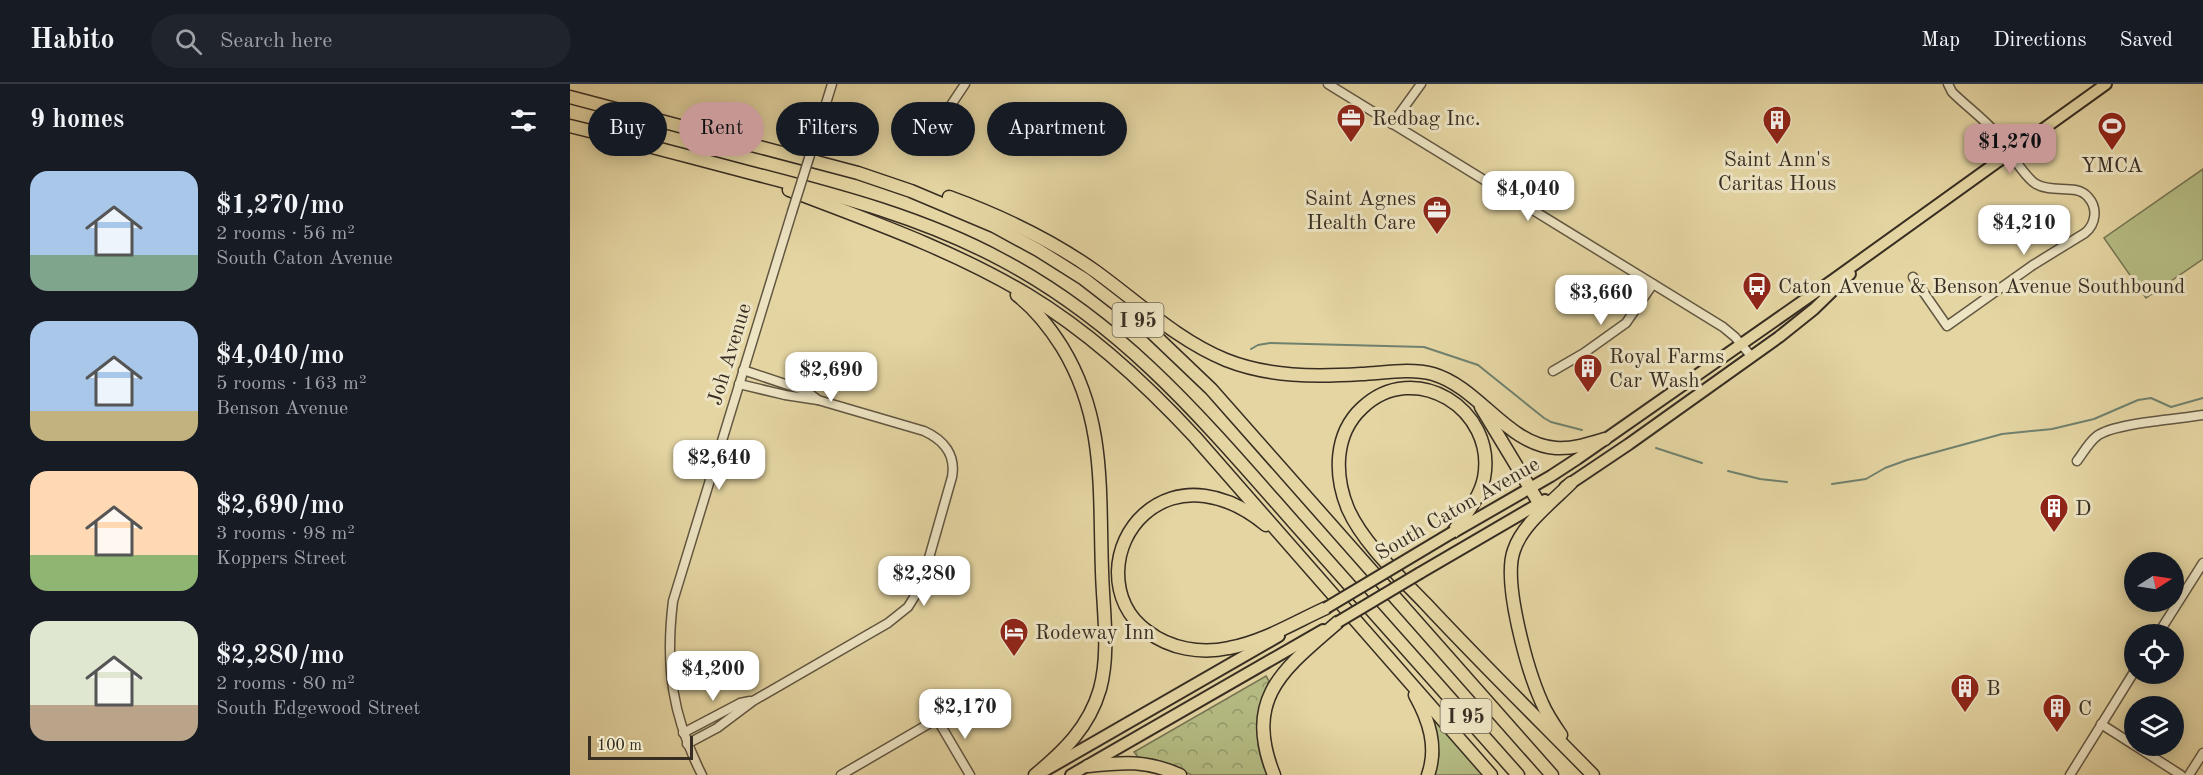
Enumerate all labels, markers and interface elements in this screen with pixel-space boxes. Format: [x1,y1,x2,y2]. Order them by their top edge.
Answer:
search box [151,14,571,68]
icon: search [172,25,205,58]
text: Habito [30,27,115,55]
text: Search here [220,30,332,52]
text: Map [1921,30,1960,51]
text: Directions [1993,30,2087,51]
text: Saved [2120,30,2173,51]
chip: Buy [588,102,667,156]
chip: Rent [679,102,764,156]
chip: Filters [776,102,879,156]
chip: New [891,102,975,156]
chip: Apartment [987,102,1127,156]
office icon: Redbag Inc. [1335,102,1367,144]
icon: filters [507,104,540,137]
building icon: Saint Ann's Caritas Hous [1761,104,1793,146]
text: 9 homes [30,107,124,133]
place label: Redbag Inc. [1372,109,1481,130]
sports icon: YMCA [2096,110,2128,152]
pin: $1,270 [1961,124,2059,175]
text: $1,270 [1978,133,2042,153]
place label: Saint Ann's Caritas Hous [1718,150,1836,195]
place label: YMCA [2081,156,2143,177]
pin: $4,040 [1479,171,1577,222]
text: $4,040 [1496,180,1560,200]
place label: Saint Agnes Health Care [1305,189,1416,234]
text: $1,270/mo [216,193,344,219]
office icon: Saint Agnes Health Care [1421,194,1453,236]
icon: home [78,195,150,267]
pin: $4,210 [1975,205,2073,256]
text: $4,210 [1992,214,2056,234]
text: 2 rooms · 56 m² [216,224,355,244]
text: South Caton Avenue [216,249,393,269]
bus stop icon: Caton Avenue & Benson Avenue Southbound [1741,270,1773,312]
pin: $3,660 [1552,275,1650,326]
place label: Caton Avenue & Benson Avenue Southbound [1778,277,2185,298]
text: $3,660 [1569,284,1633,304]
street label: Joh Avenue [705,301,756,408]
road number: I 95 [1112,303,1164,337]
text: $4,040/mo [216,343,344,369]
icon: home [78,345,150,417]
place label: Royal Farms Car Wash [1609,347,1724,392]
pin: $2,690 [782,352,880,403]
building icon: Royal Farms Car Wash [1572,352,1604,394]
text: $2,690 [799,361,863,381]
text: 5 rooms · 163 m² [216,374,366,394]
text: Benson Avenue [216,399,348,419]
pin: $2,640 [670,440,768,491]
text: $2,640 [687,449,751,469]
street label: South Caton Avenue [1372,454,1543,565]
building icon: D [2038,492,2070,534]
text: $2,690/mo [216,493,344,519]
icon: home [78,495,150,567]
place label: D [2075,499,2091,520]
text: 3 rooms · 98 m² [216,524,355,544]
text: Koppers Street [216,549,346,569]
north arrow [2124,552,2184,612]
map controls [2124,552,2184,756]
pin: $2,280 [875,556,973,607]
text: $2,280 [892,565,956,585]
hotel icon: Rodeway Inn [998,616,1030,658]
place label: Rodeway Inn [1035,623,1155,644]
button: locate [2124,624,2184,684]
text: $2,280/mo [216,643,344,669]
icon: home [78,645,150,717]
pin: $4,200 [664,651,762,702]
text: $4,200 [681,660,745,680]
building icon: B [1949,672,1981,714]
text: 2 rooms · 80 m² [216,674,355,694]
place label: B [1986,679,2001,700]
pin: $2,170 [916,689,1014,740]
building icon: C [2041,692,2073,734]
button: layers [2124,696,2184,756]
text: $2,170 [933,698,997,718]
text: South Edgewood Street [216,699,420,719]
road number: I 95 [1440,699,1492,733]
place label: C [2078,699,2092,720]
scale bar [588,733,693,760]
text: 100 m [597,738,642,754]

